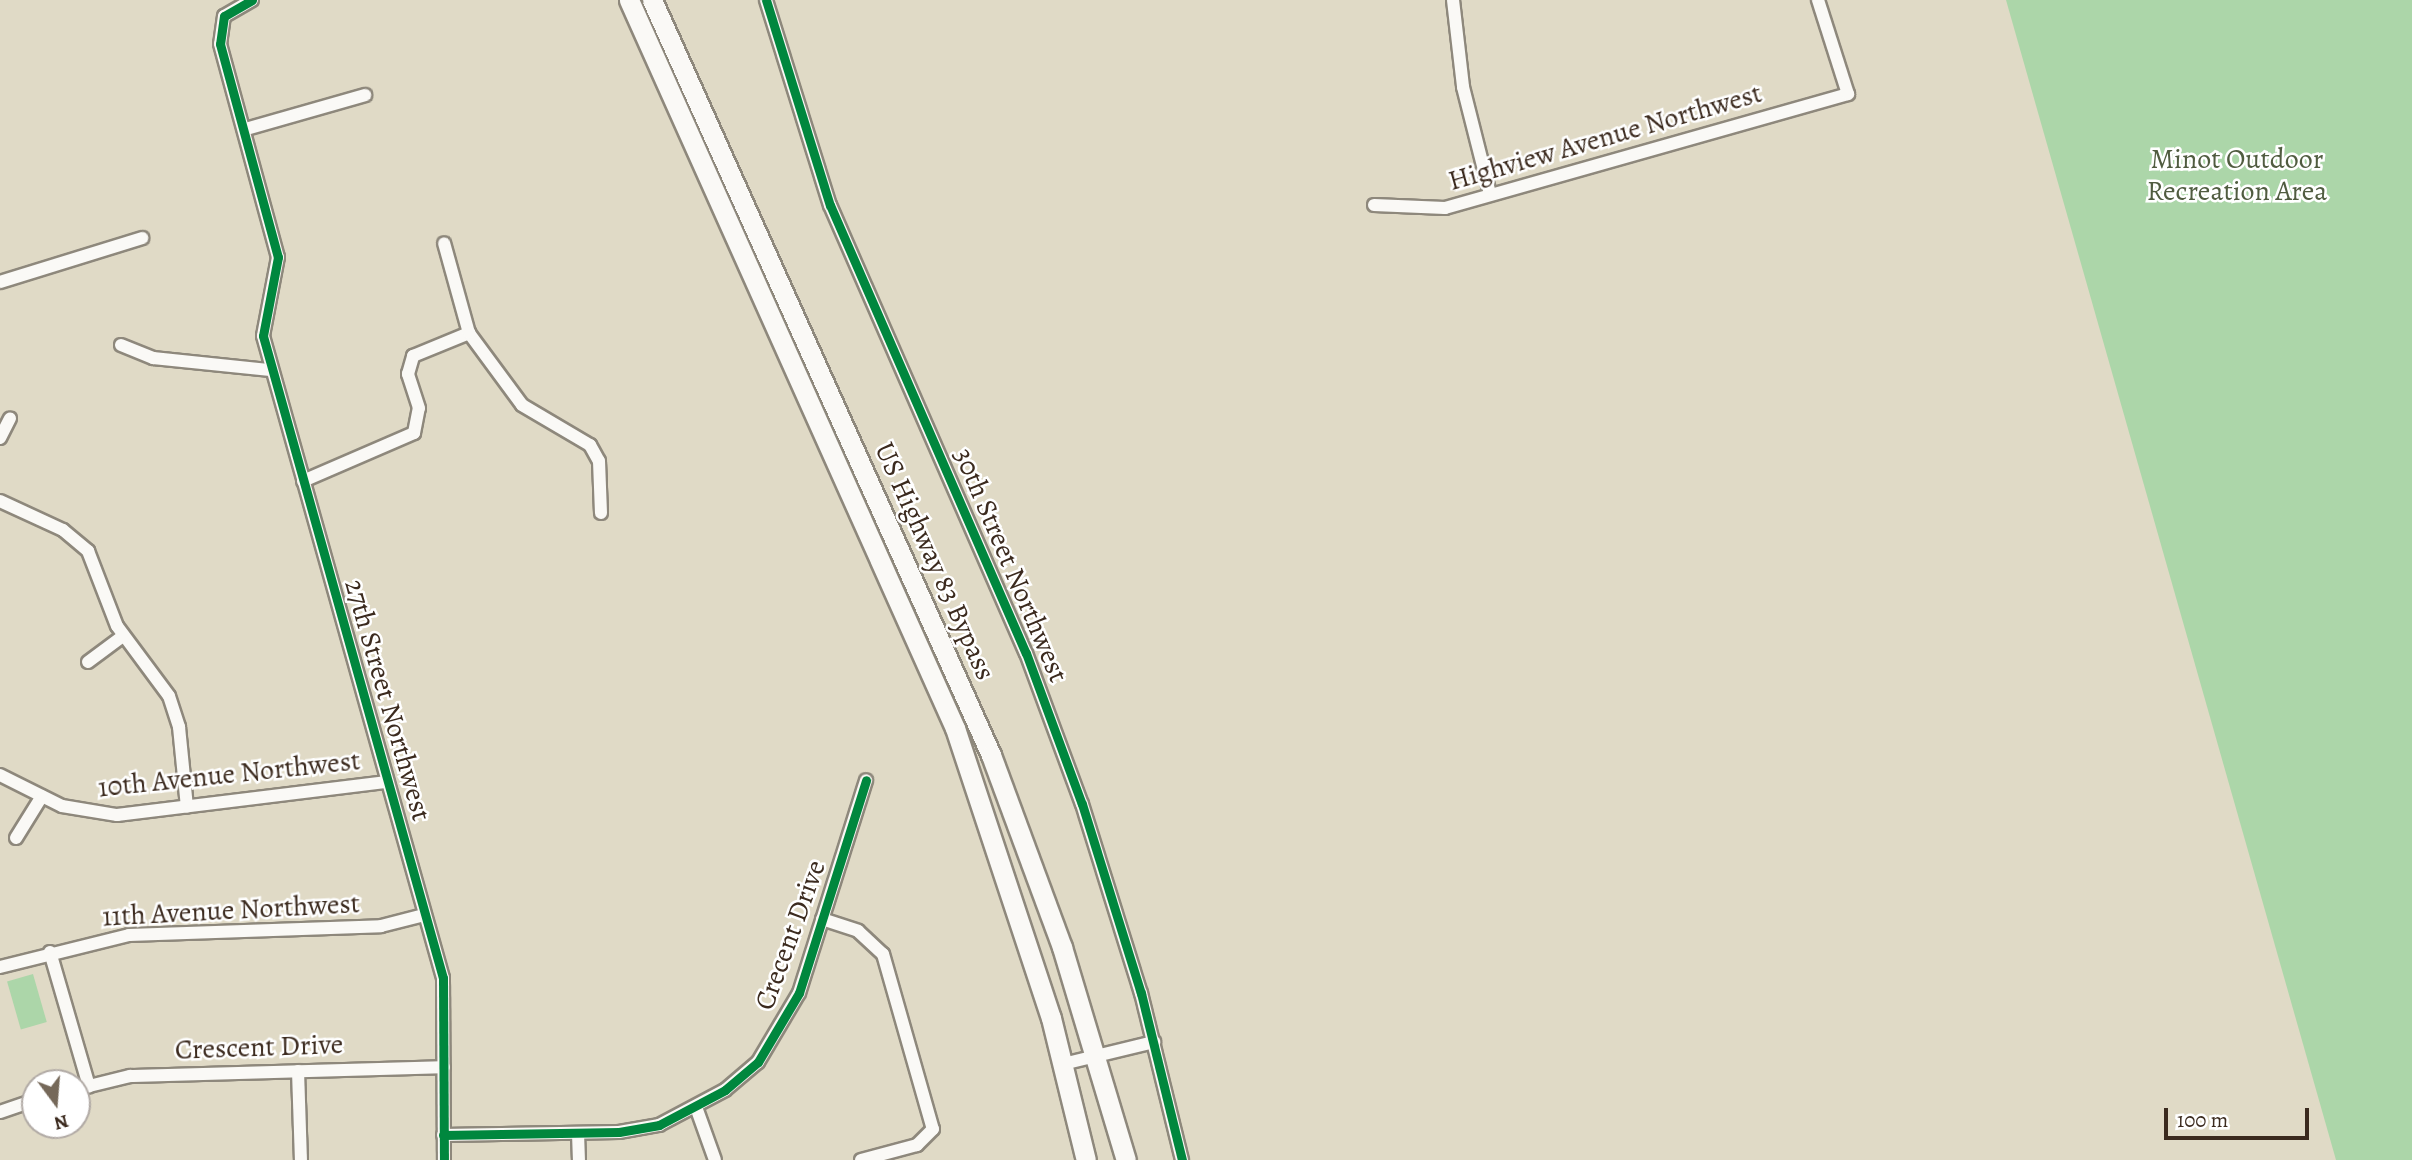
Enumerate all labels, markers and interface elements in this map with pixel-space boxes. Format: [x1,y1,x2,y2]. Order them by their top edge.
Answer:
street label: Highview Avenue Northwest [1444,76,1766,198]
park label: Minot Outdoor Recreation Area [2147,142,2327,208]
street label: US Highway 83 Bypass [867,437,1003,685]
street label: 30th Street Northwest [947,443,1075,687]
street label: 27th Street Northwest [337,575,439,825]
street label: 10th Avenue Northwest [96,744,362,804]
street label: Crecent Drive [747,856,833,1014]
street label: 11th Avenue Northwest [101,886,361,934]
street label: Crescent Drive [174,1027,344,1067]
north arrow [21,1069,91,1139]
scale bar [2167,1094,2312,1138]
text: 100 m [2177,1106,2228,1134]
text: N [51,1108,71,1137]

